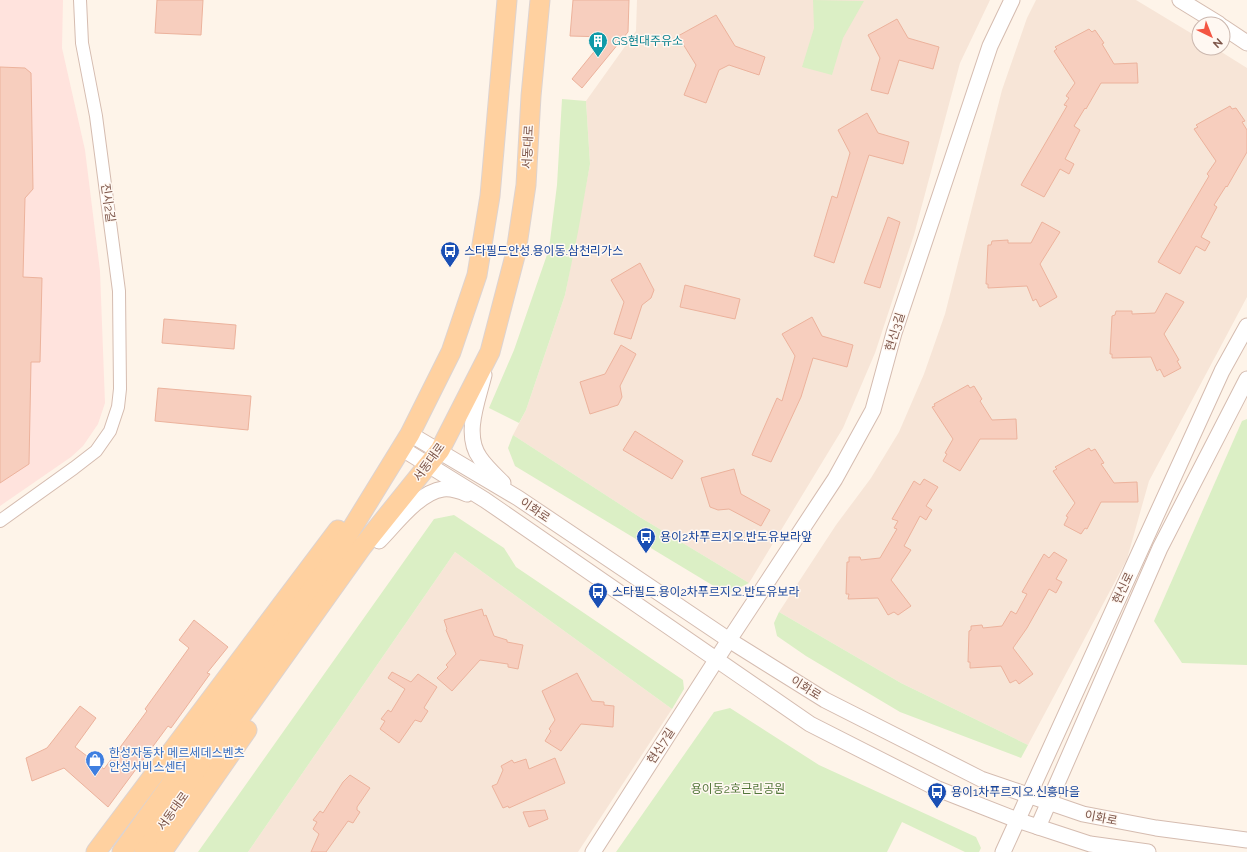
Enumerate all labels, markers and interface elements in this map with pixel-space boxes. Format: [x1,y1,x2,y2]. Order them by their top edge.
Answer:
north arrow [1191,16,1231,56]
building icon: GS현대주유소 [587,30,609,58]
place label: GS현대주유소 [612,34,683,48]
text: N [1210,35,1225,51]
street label: 서동대로 [520,125,536,169]
street label: 진사2길 [98,183,118,223]
bus stop icon: 스타필드안성.용이동.삼천리가스 [439,240,461,268]
place label: 스타필드안성.용이동.삼천리가스 [464,244,623,258]
street label: 현신3길 [883,311,907,353]
street label: 서동대로 [410,440,448,484]
street label: 이화로 [517,495,553,525]
bus stop icon: 용이2차푸르지오.반도유보라앞 [635,526,657,554]
place label: 용이2차푸르지오.반도유보라앞 [660,530,812,544]
street label: 현신로 [1110,570,1136,606]
bus stop icon: 스타필드.용이2차푸르지오.반도유보라 [587,581,609,609]
place label: 스타필드.용이2차푸르지오.반도유보라 [612,585,799,599]
street label: 이화로 [788,673,824,703]
street label: 현신7길 [644,726,678,766]
place label: 한성자동차 메르세데스벤츠 안성서비스센터 [109,746,245,774]
shop icon: 한성자동차 메르세데스벤츠 안성서비스센터 [84,749,106,777]
bus stop icon: 용이1차푸르지오.신흥마을 [926,781,948,809]
park label: 용이동2호근린공원 [691,782,785,796]
place label: 용이1차푸르지오.신흥마을 [951,785,1080,799]
street label: 서동대로 [154,789,192,833]
street label: 이화로 [1083,808,1119,828]

